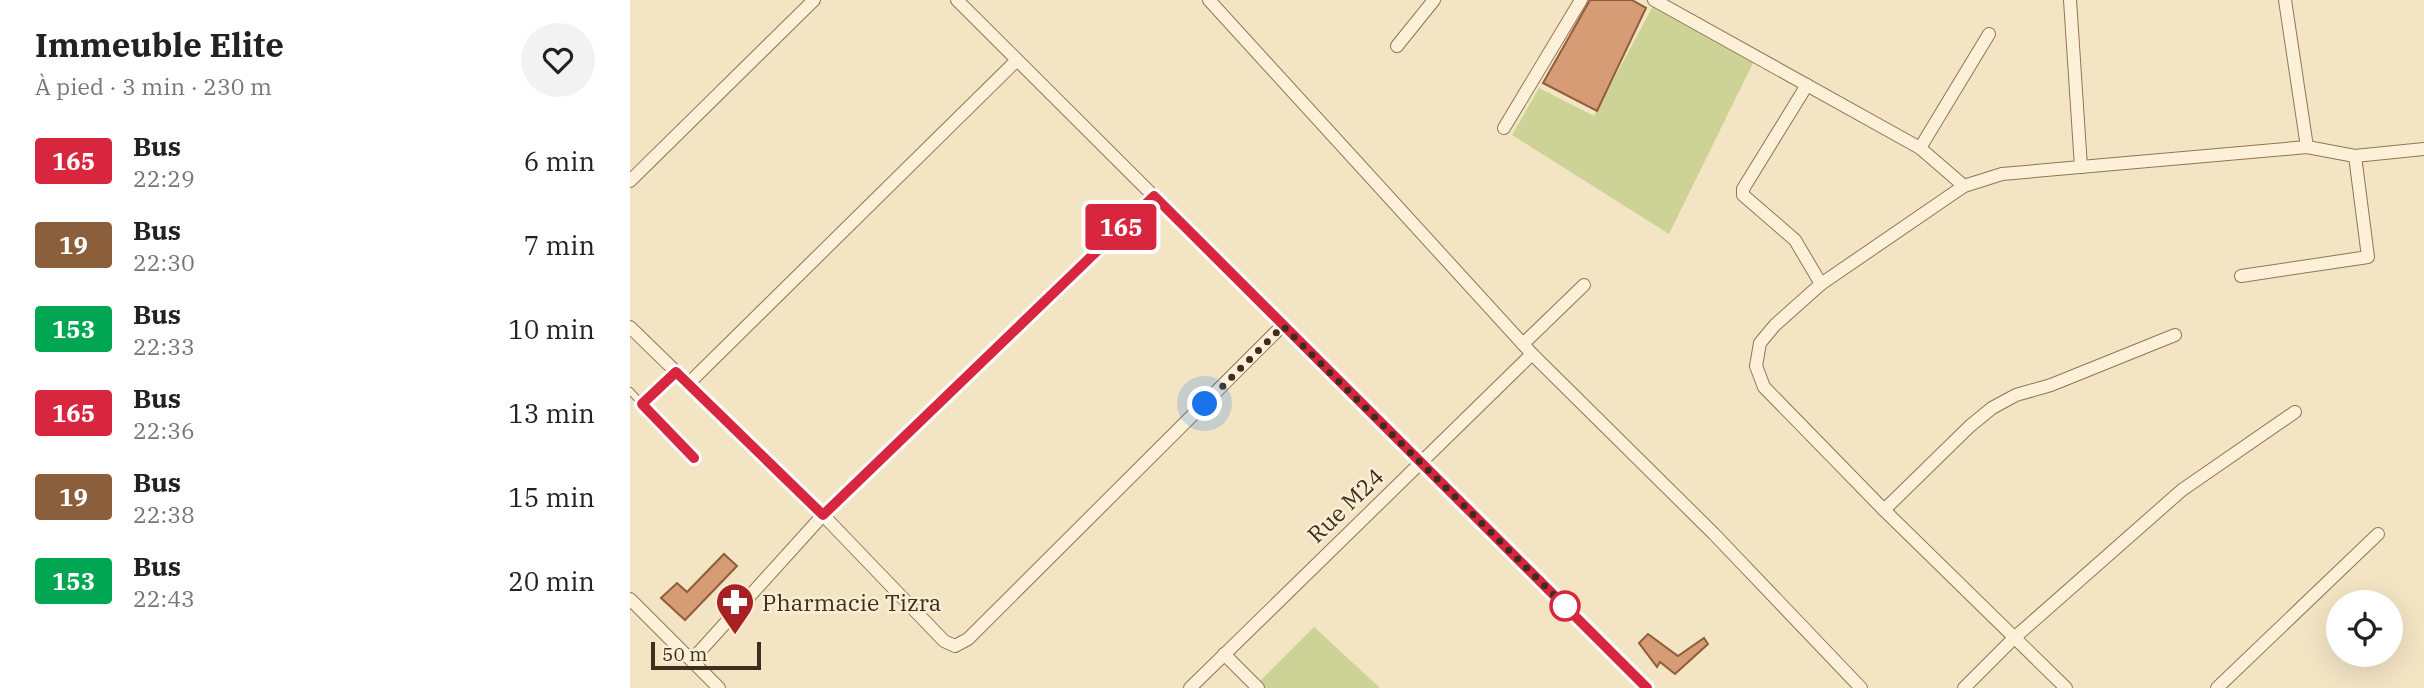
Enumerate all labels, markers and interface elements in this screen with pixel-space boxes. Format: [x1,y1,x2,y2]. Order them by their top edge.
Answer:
text: Immeuble Elite [35,23,284,66]
button: heart [521,23,595,97]
text: À pied · 3 min · 230 m [35,71,272,101]
text: Bus [133,129,181,163]
text: 6 min [524,144,595,178]
text: 165 [52,145,95,177]
text: 22:29 [133,163,195,193]
line badge: 165 [1081,204,1161,250]
text: 165 [1099,211,1143,243]
text: Bus [133,213,181,247]
text: 7 min [524,228,595,262]
text: 19 [59,229,88,261]
text: 22:30 [133,247,195,277]
text: Bus [133,297,181,331]
text: 10 min [508,312,595,346]
text: 153 [52,313,95,345]
text: 22:33 [133,331,195,361]
text: Bus [133,381,181,415]
your location [1187,386,1222,421]
text: 13 min [508,396,595,430]
text: 165 [52,397,95,429]
text: 22:36 [133,415,195,445]
street label: Rue M24 [1300,461,1390,549]
text: Bus [133,465,181,499]
text: 15 min [508,480,595,514]
text: 19 [59,481,88,513]
text: 22:38 [133,499,195,529]
text: Bus [133,549,181,583]
text: 20 min [508,564,595,598]
text: 153 [52,565,95,597]
pharmacy icon: Pharmacie Tizra [714,581,756,636]
text: 22:43 [133,583,195,613]
place label: Pharmacie Tizra [762,587,941,617]
map controls [2326,590,2403,667]
button: locate [2326,590,2403,667]
unlabelled marker [1550,591,1580,621]
scale bar [651,639,761,671]
text: 50 m [662,642,707,666]

